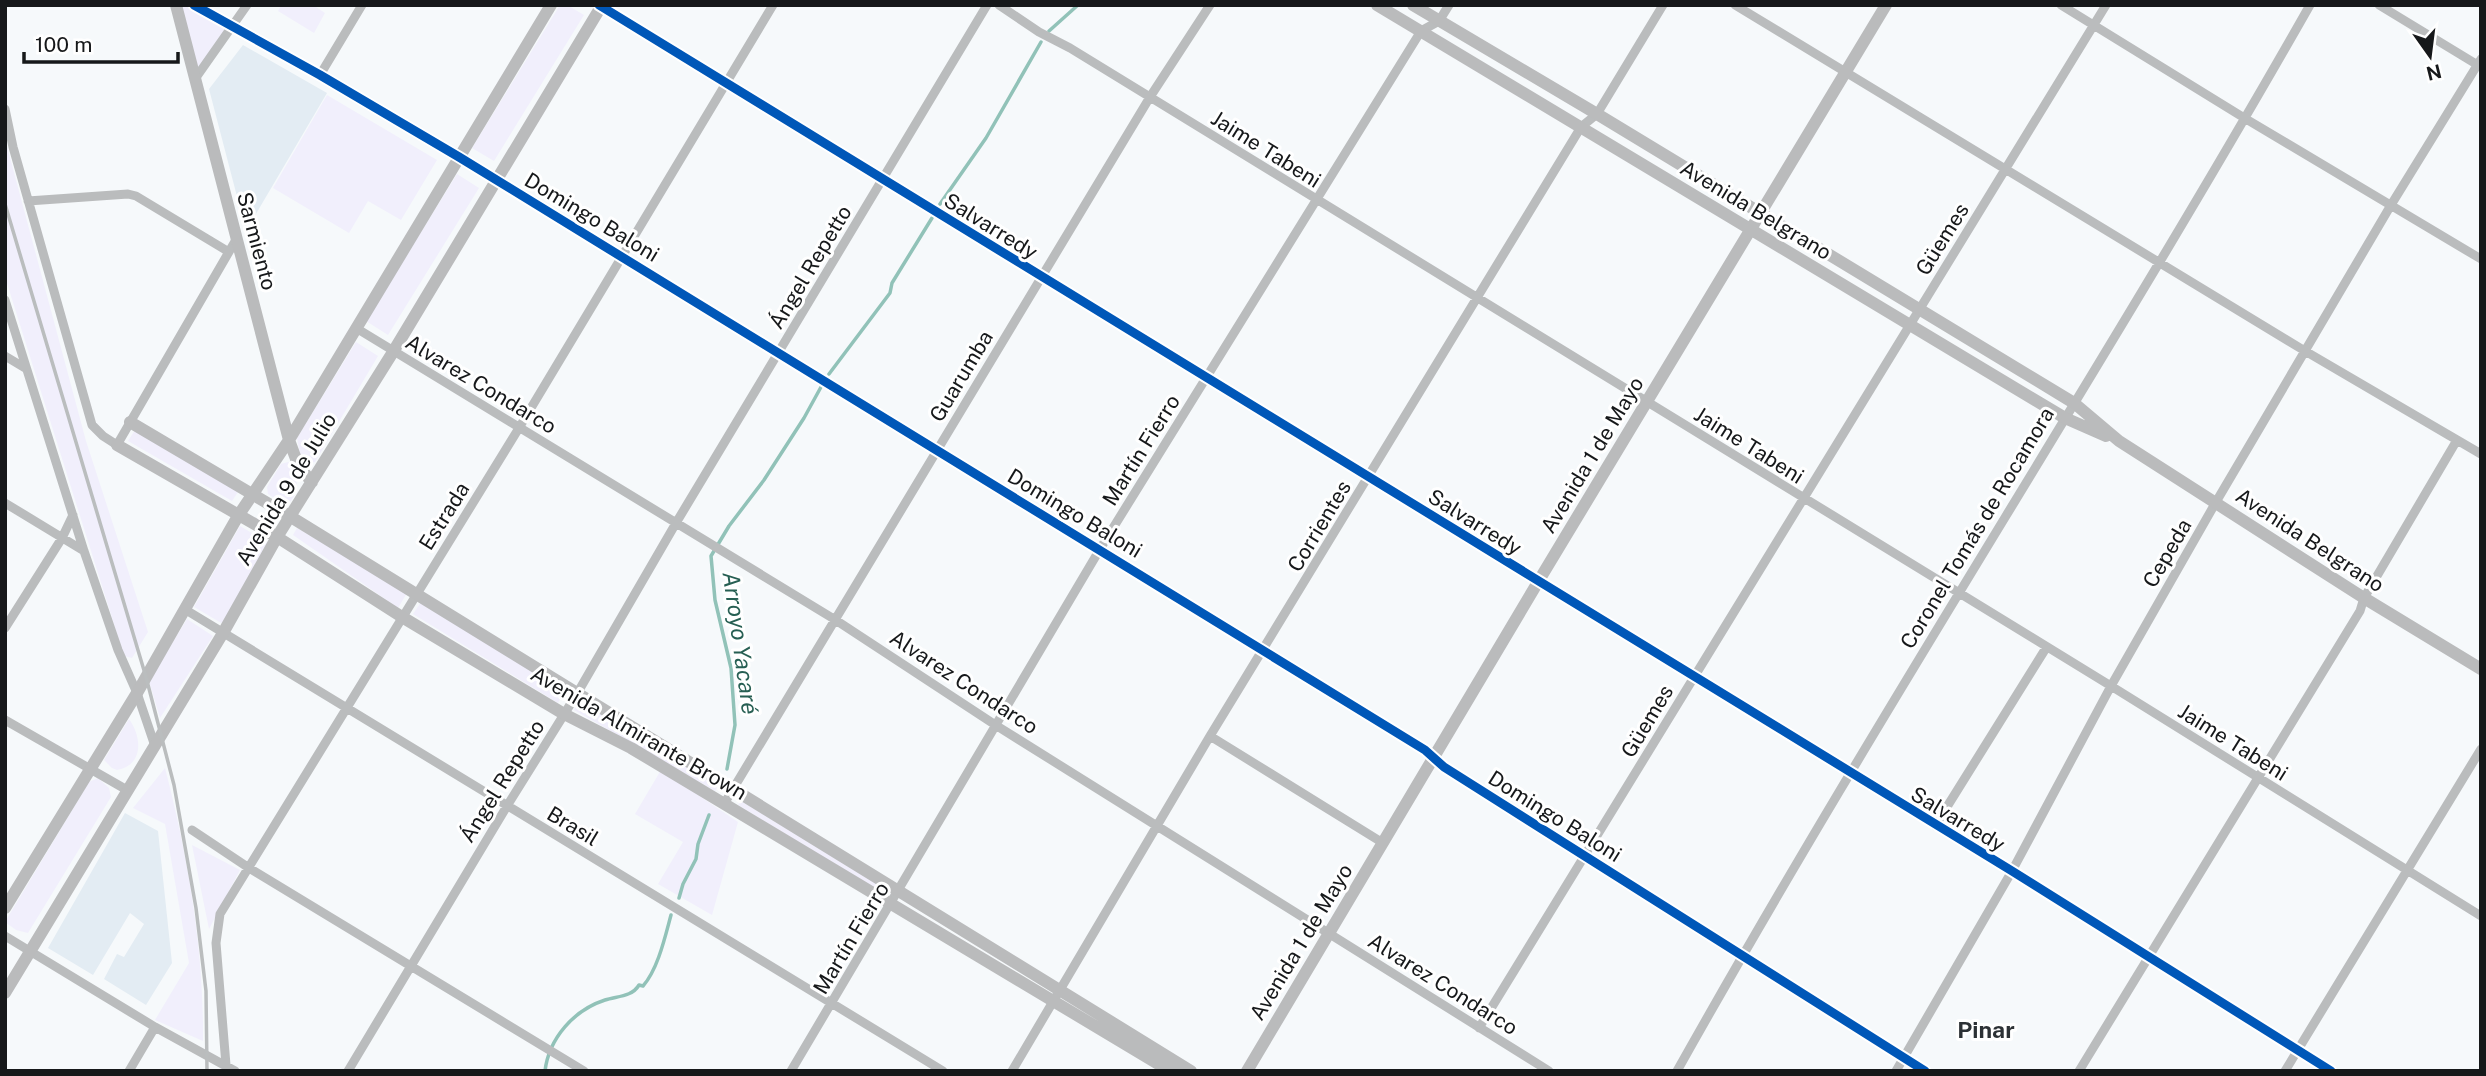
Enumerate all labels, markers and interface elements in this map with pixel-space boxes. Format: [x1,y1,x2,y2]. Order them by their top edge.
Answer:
scale bar [24,21,178,65]
north arrow [2395,21,2465,91]
text: 100 m [35,32,92,57]
text: N [2424,60,2444,85]
street label: Jaime Tabeni [1206,105,1326,193]
street label: Avenida Belgrano [1676,155,1836,265]
street label: Domingo Baloni [520,167,664,267]
street label: Salvarredy [940,187,1042,265]
street label: Sarmiento [232,189,282,293]
street label: Güemes [1910,198,1974,280]
street label: Ángel Repetto [763,201,857,333]
street label: Guarumba [924,326,998,426]
street label: Alvarez Condarco [401,329,561,439]
street label: Avenida 1 de Mayo [1535,372,1649,538]
street label: Martín Fierro [1097,390,1185,510]
street label: Jaime Tabeni [1689,401,1809,489]
street label: Coronel Tomás de Rocamora [1895,403,2059,653]
street label: Avenida 9 de Julio [231,408,341,570]
street label: Domingo Baloni [1003,463,1147,563]
street label: Corrientes [1282,476,1356,576]
street label: Estrada [414,478,474,554]
street label: Salvarredy [1424,483,1526,561]
street label: Avenida Belgrano [2231,483,2389,597]
street label: Cepeda [2137,514,2197,592]
water label: Arroyo Yacaré [718,570,764,716]
street label: Alvarez Condarco [885,625,1043,739]
street label: Avenida Almirante Brown [527,661,751,805]
street label: Güemes [1616,680,1678,762]
street label: Jaime Tabeni [2173,698,2293,786]
street label: Ángel Repetto [454,715,550,847]
street label: Domingo Baloni [1484,765,1626,867]
street label: Salvarredy [1906,781,2010,857]
street label: Brasil [543,801,603,851]
street label: Avenida 1 de Mayo [1244,859,1358,1025]
street label: Martín Fierro [808,877,894,999]
street label: Alvarez Condarco [1364,928,1522,1040]
district label: Pinar [1957,1016,2015,1043]

